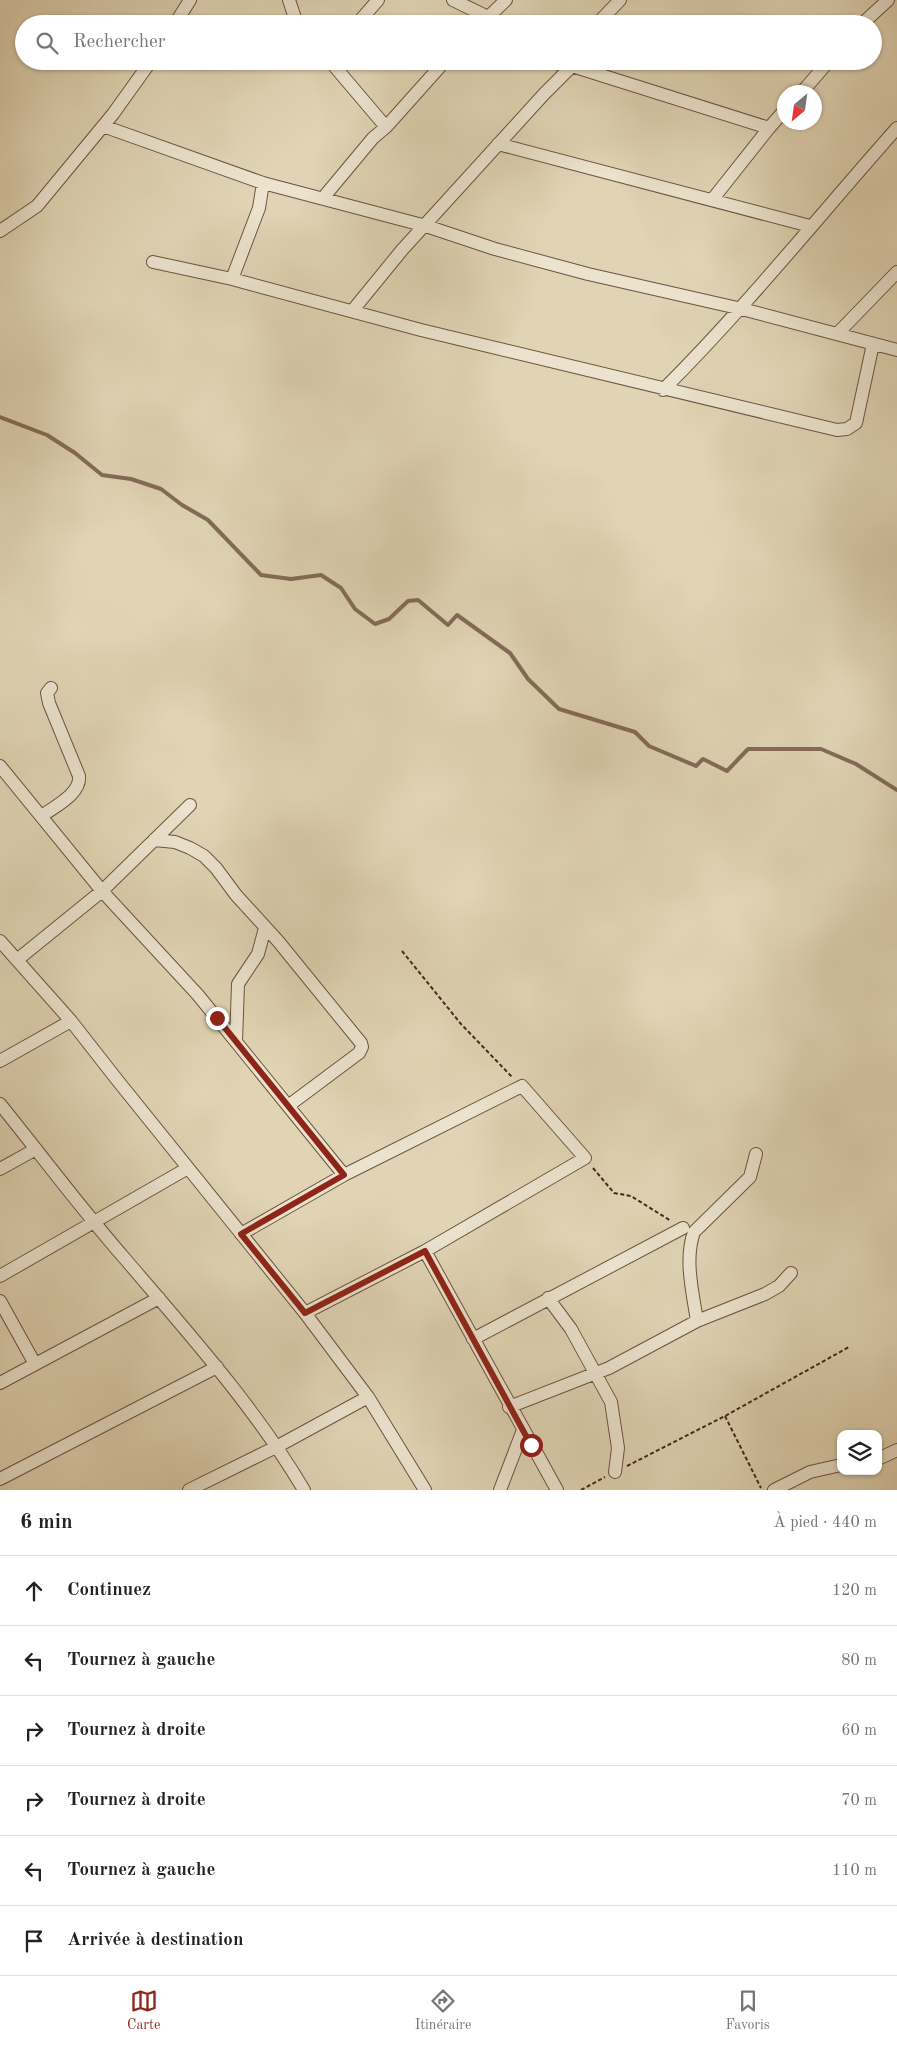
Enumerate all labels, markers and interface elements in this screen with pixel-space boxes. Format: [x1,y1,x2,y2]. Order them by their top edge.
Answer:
search box [15,15,882,70]
icon: search [33,29,61,57]
text: Rechercher [73,33,166,52]
north arrow [777,85,822,130]
route end [206,1007,229,1030]
map controls [837,1430,882,1475]
button: layers [837,1430,882,1475]
route start [520,1434,543,1457]
text: 6 min [20,1512,73,1533]
text: À pied · 440 m [774,1515,877,1531]
icon: ahead [20,1577,48,1605]
text: Continuez [67,1581,151,1600]
text: 120 m [832,1583,877,1599]
icon: left [20,1647,48,1675]
text: Tournez à gauche [67,1651,215,1670]
text: 80 m [841,1653,877,1669]
icon: right [20,1717,48,1745]
text: Tournez à droite [67,1721,206,1740]
text: 60 m [841,1723,877,1739]
icon: right [20,1787,48,1815]
text: Tournez à droite [67,1791,206,1810]
text: 70 m [841,1793,877,1809]
icon: left [20,1857,48,1885]
text: Tournez à gauche [67,1861,215,1880]
text: 110 m [832,1863,877,1879]
icon: arrive [20,1927,48,1955]
text: Arrivée à destination [67,1931,243,1950]
tab: Carte [127,1987,160,2034]
tab: Itinéraire [415,1987,471,2034]
tab: Favoris [726,1987,770,2034]

